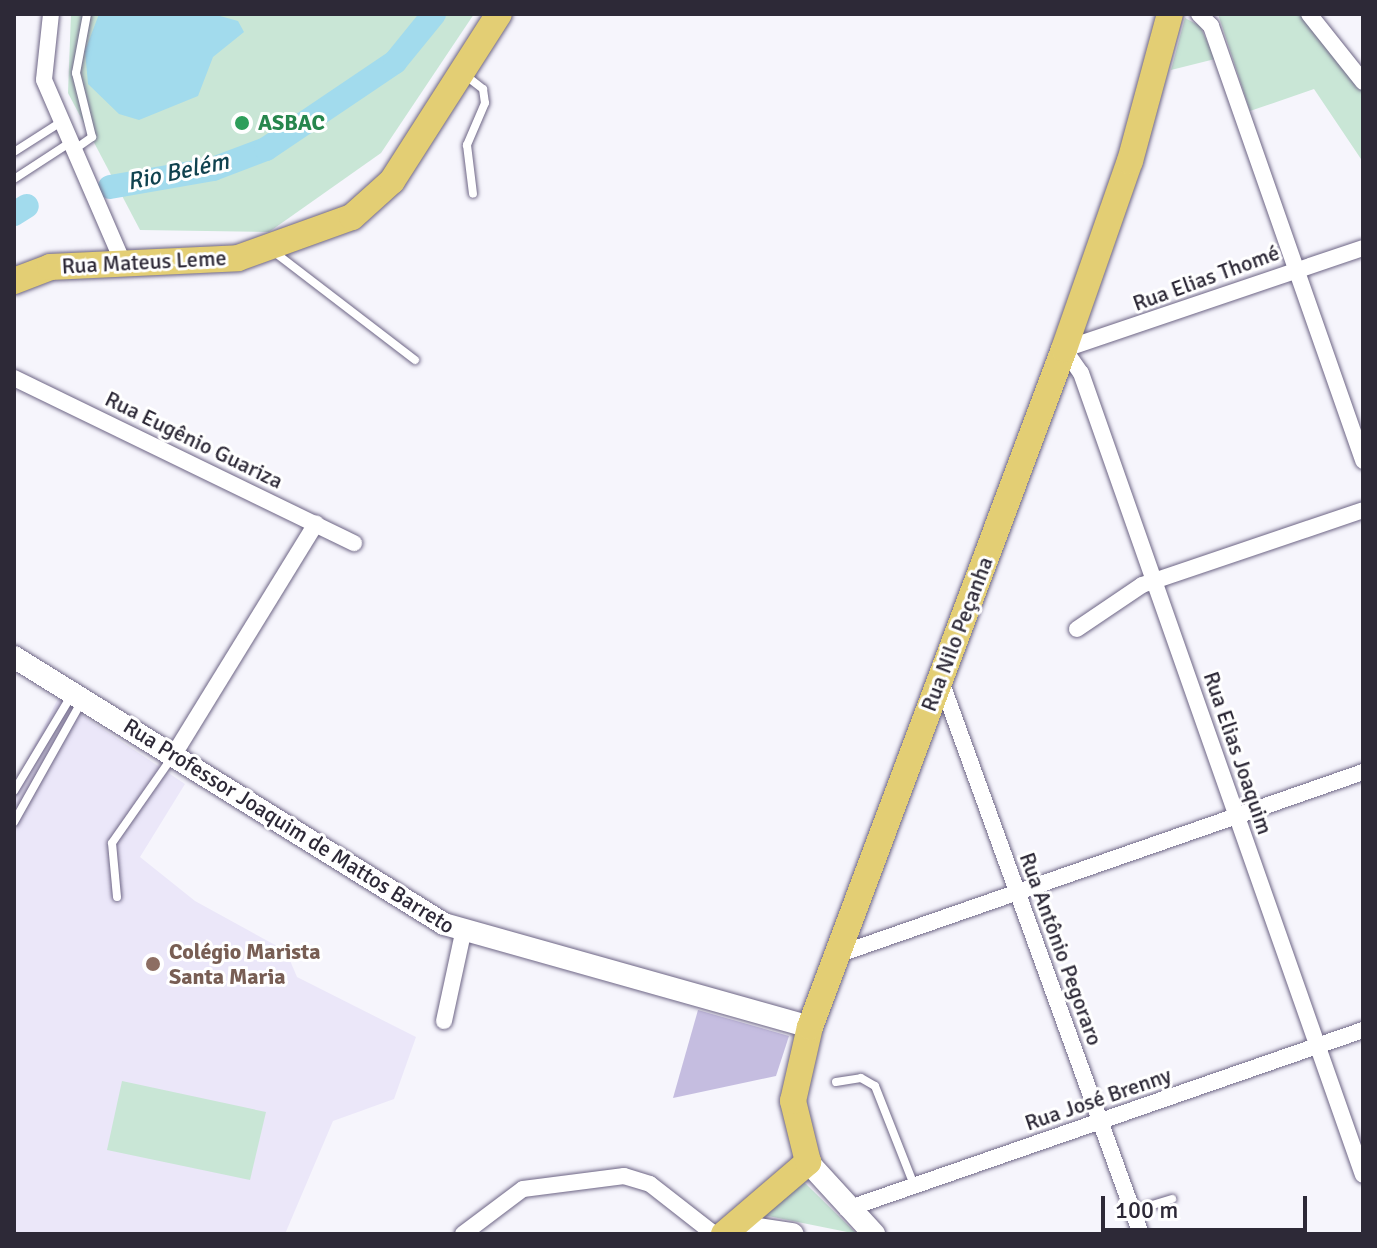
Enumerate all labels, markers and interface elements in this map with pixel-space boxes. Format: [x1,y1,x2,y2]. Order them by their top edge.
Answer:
place label: ASBAC [258,110,325,136]
marker: ASBAC [233,114,251,132]
water label: Rio Belém [125,147,231,197]
street label: Rua Elias Thomé [1129,239,1283,317]
street label: Rua Mateus Leme [61,245,227,279]
street label: Rua Eugênio Guariza [101,385,287,495]
street label: Rua Nilo Peçanha [915,553,999,715]
street label: Rua Elias Joaquim [1198,668,1278,838]
street label: Rua Professor Joaquim de Mattos Barreto [119,713,459,939]
street label: Rua Antônio Pegoraro [1014,849,1108,1049]
place label: Colégio Marista Santa Maria [169,938,321,990]
marker: Colégio Marista Santa Maria [144,955,162,973]
street label: Rua José Brenny [1021,1062,1175,1136]
scale bar [1105,1180,1311,1230]
text: 100 m [1115,1195,1178,1225]

